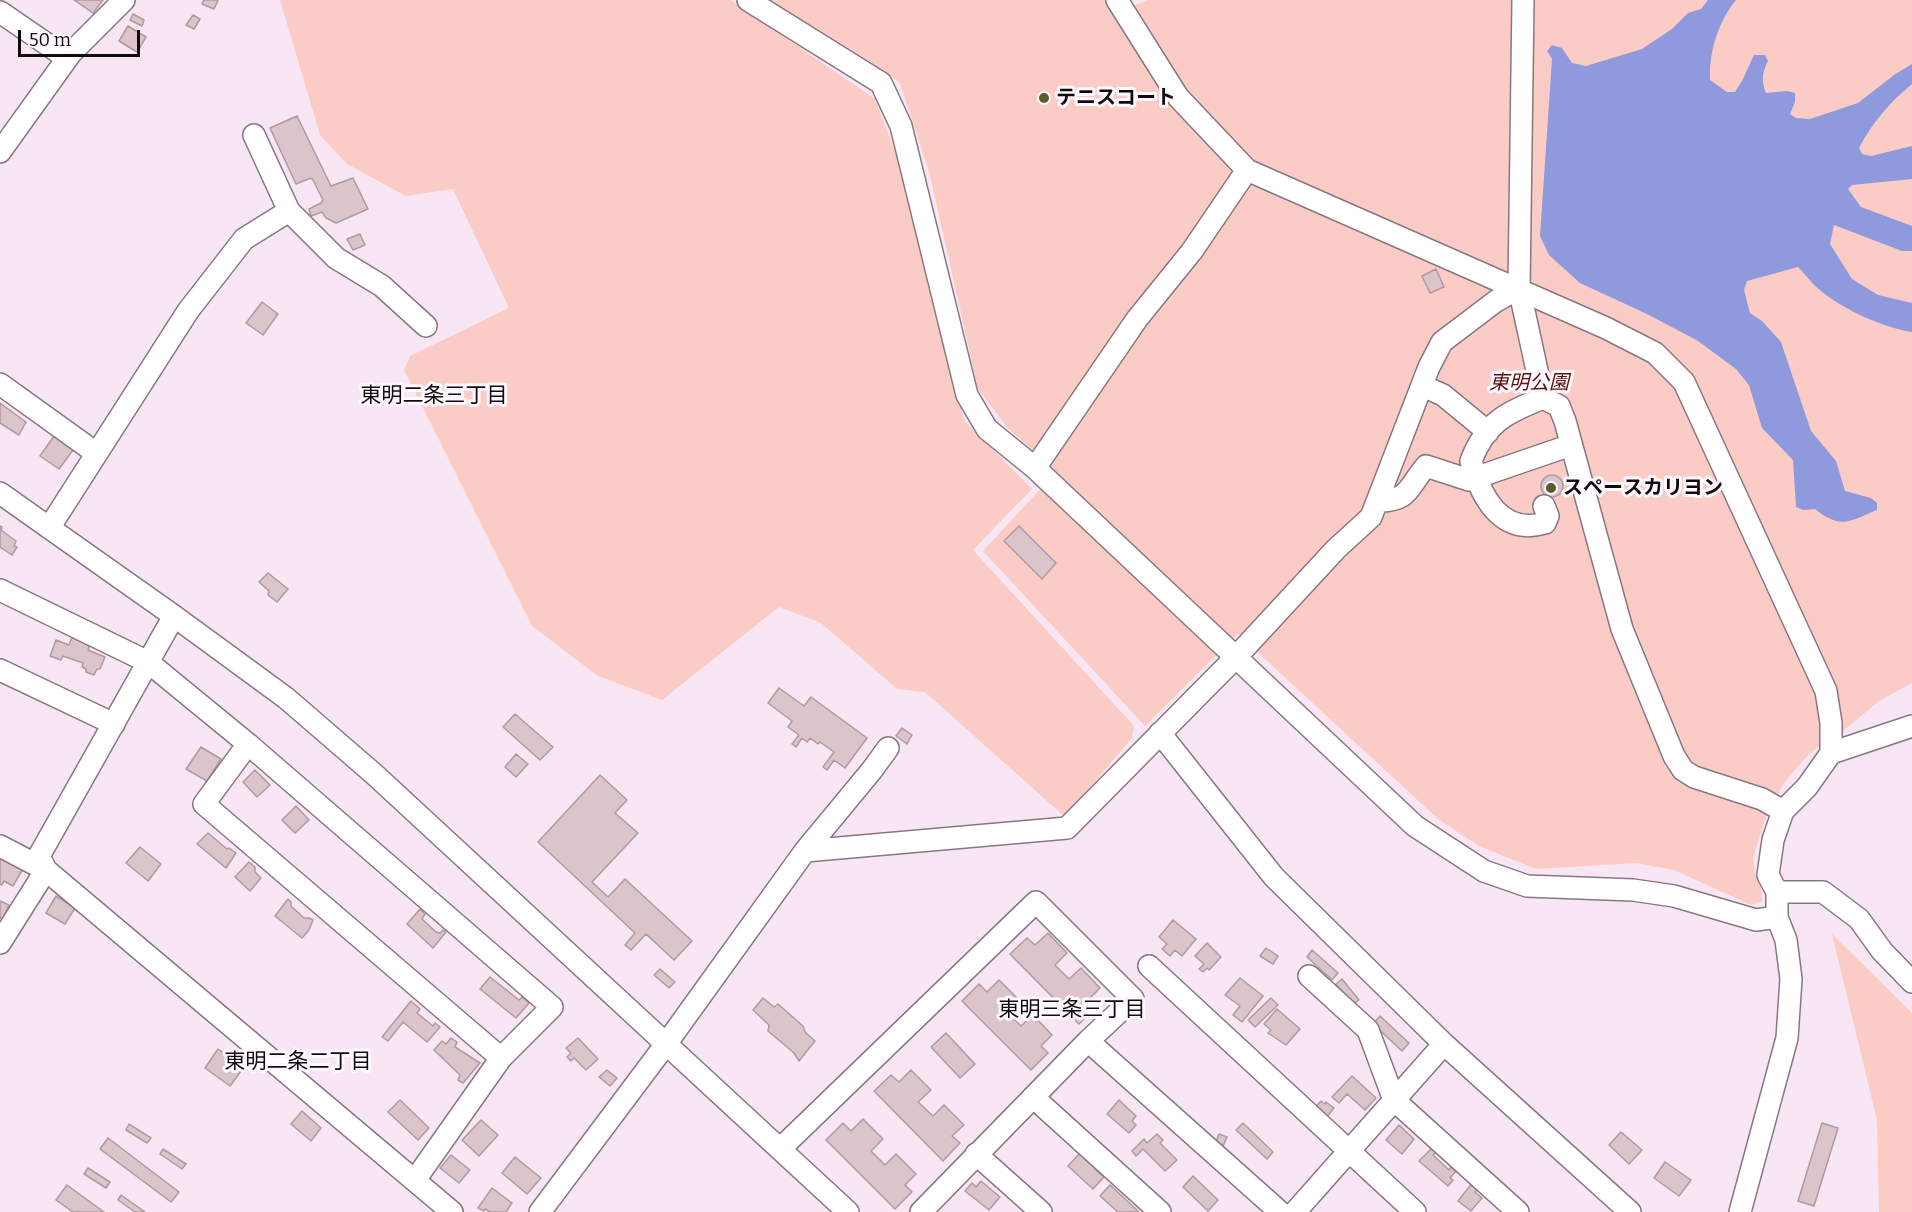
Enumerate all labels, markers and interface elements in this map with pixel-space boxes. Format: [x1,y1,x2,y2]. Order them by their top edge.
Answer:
scale bar [21,18,142,56]
text: 50 m [29,29,71,51]
place label: テニスコート [1056,86,1176,110]
marker: テニスコート [1037,91,1051,105]
park label: 東明公園 [1489,371,1569,395]
district label: 東明二条三丁目 [361,383,507,409]
place label: スペースカリヨン [1563,476,1723,500]
marker: スペースカリヨン [1544,481,1558,495]
district label: 東明三条三丁目 [999,997,1145,1023]
district label: 東明二条二丁目 [225,1049,371,1075]

